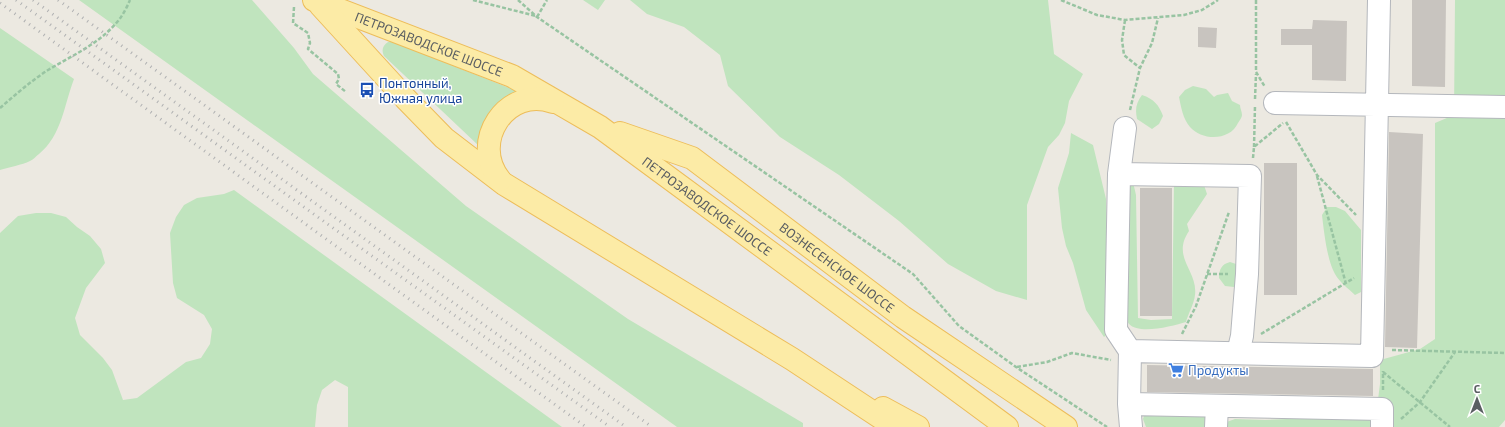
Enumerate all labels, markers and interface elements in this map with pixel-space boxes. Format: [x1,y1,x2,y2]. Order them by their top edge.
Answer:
street label: ПЕТРОЗАВОДСКОЕ ШОССЕ [353,8,505,80]
place label: Понтонный, Южная улица [379,75,462,106]
bus stop icon: Понтонный, Южная улица [358,81,376,99]
street label: ПЕТРОЗАВОДСКОЕ ШОССЕ [639,153,775,259]
street label: ВОЗНЕСЕНСКОЕ ШОССЕ [777,219,898,316]
supermarket icon: Продукты [1167,361,1185,379]
place label: Продукты [1188,362,1249,378]
north arrow [1457,379,1497,419]
text: С [1474,382,1481,395]

